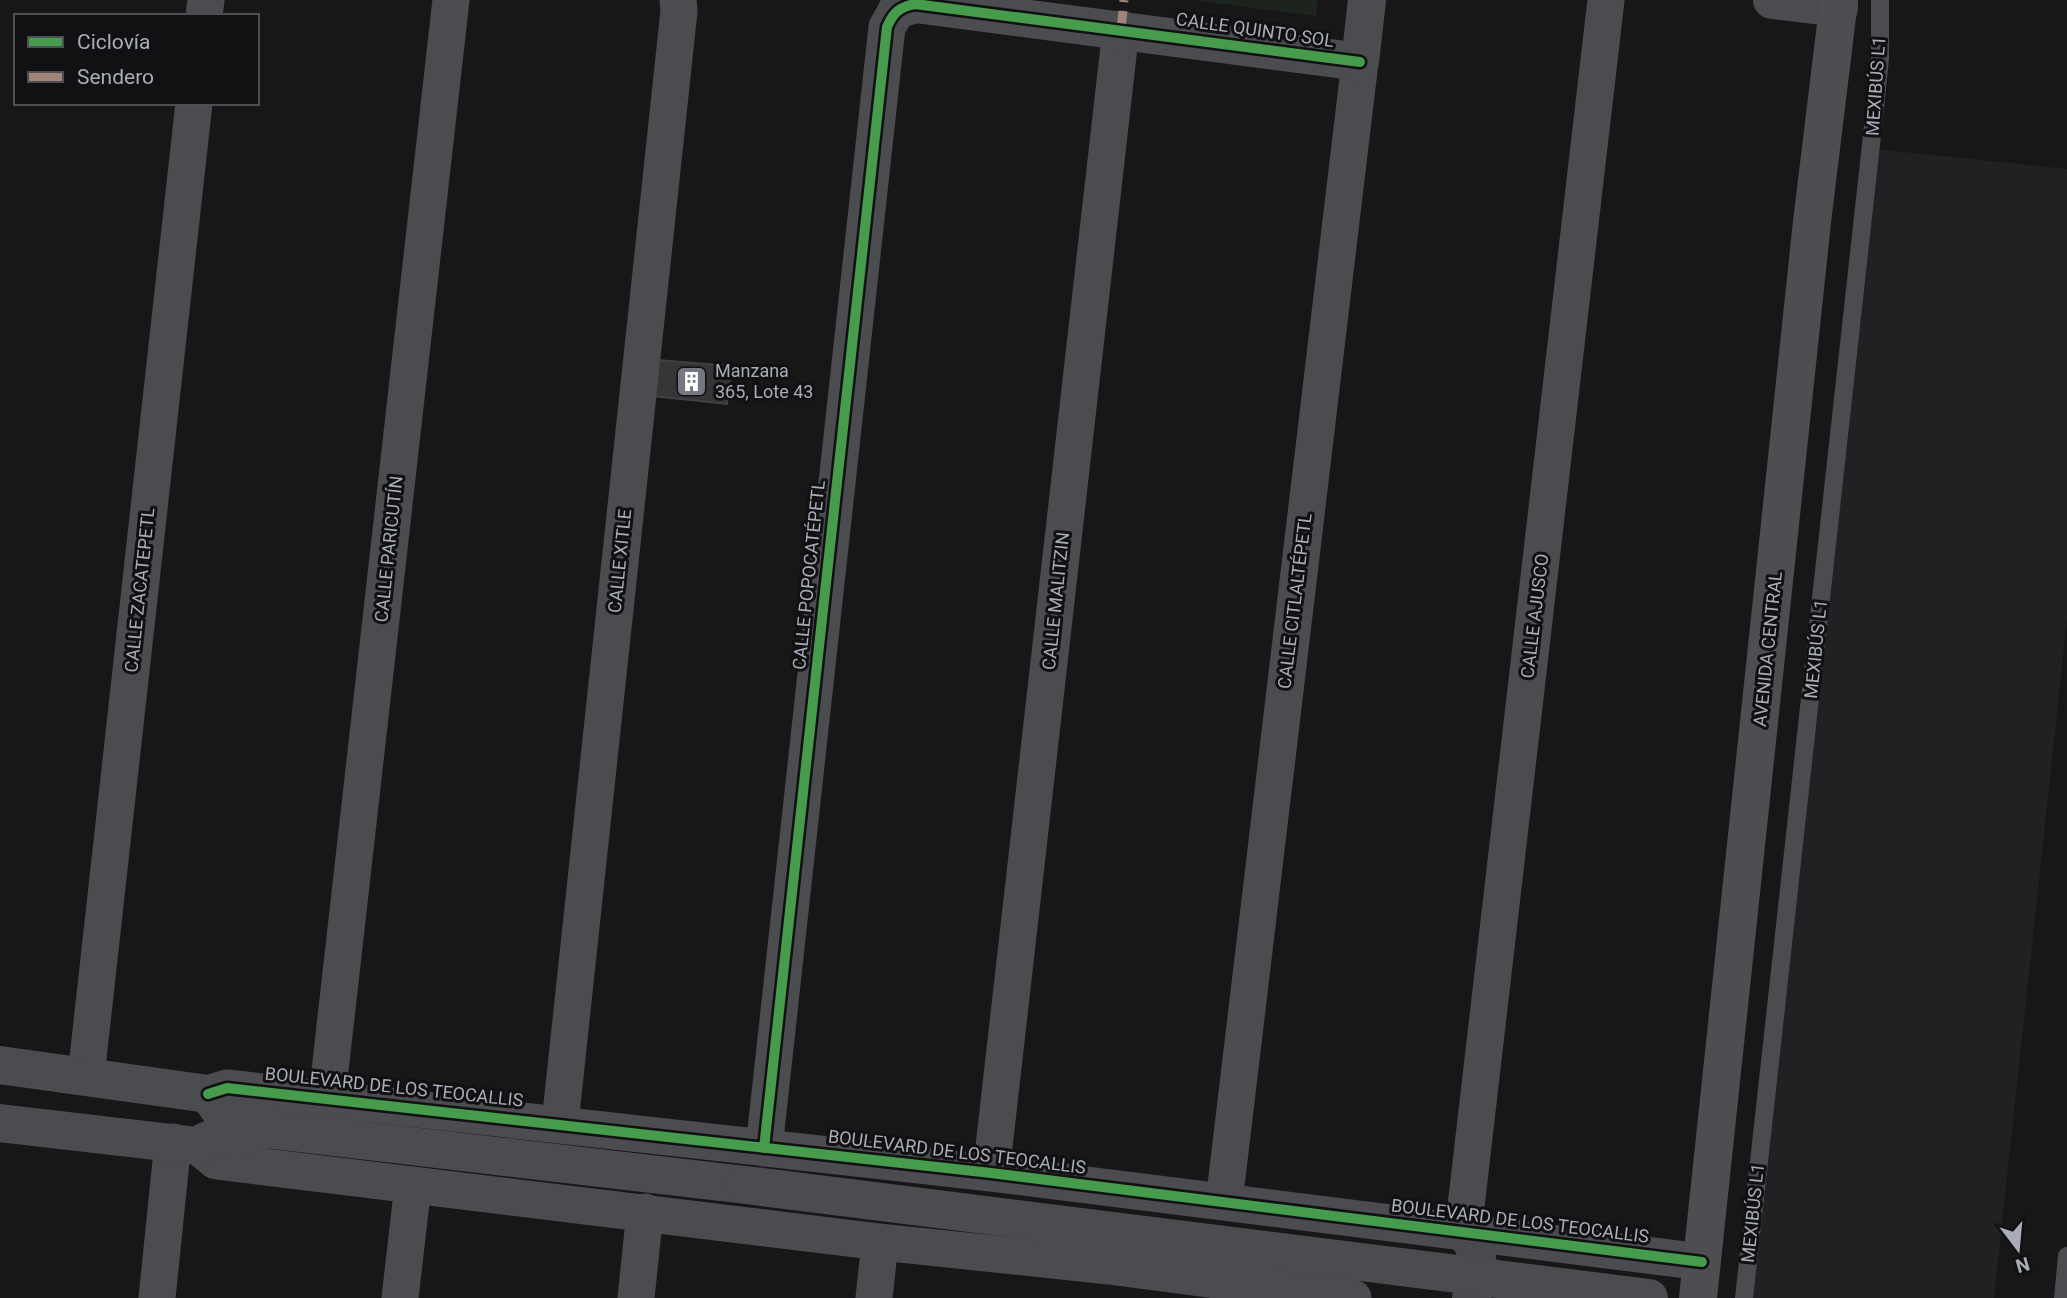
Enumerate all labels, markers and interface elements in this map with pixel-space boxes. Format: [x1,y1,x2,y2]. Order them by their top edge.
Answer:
street label: CALLE QUINTO SOL [1175,8,1336,51]
legend [14,14,259,105]
text: Ciclovía [77,30,151,54]
street label: MEXIBÚS L1 [1862,35,1889,137]
text: Sendero [77,65,154,89]
place label: Manzana 365, Lote 43 [715,360,813,402]
building icon: Manzana 365, Lote 43 [675,364,709,398]
street label: CALLE PARICUTÍN [370,475,407,623]
street label: CALLE POPOCATÉPETL [788,479,829,671]
street label: CALLE ZACATEPETL [120,506,159,673]
street label: CALLE XITLE [604,508,635,614]
street label: CALLE CITLALTÉPETL [1273,512,1316,690]
street label: CALLE MALITZIN [1038,531,1073,671]
street label: CALLE AJUSCO [1516,552,1553,680]
street label: AVENIDA CENTRAL [1749,570,1786,728]
street label: MEXIBÚS L1 [1800,598,1831,700]
street label: BOULEVARD DE LOS TEOCALLIS [264,1062,525,1111]
street label: BOULEVARD DE LOS TEOCALLIS [827,1125,1088,1178]
street label: MEXIBÚS L1 [1737,1162,1768,1264]
street label: BOULEVARD DE LOS TEOCALLIS [1390,1194,1651,1247]
north arrow [1983,1214,2053,1284]
text: N [2013,1252,2032,1278]

